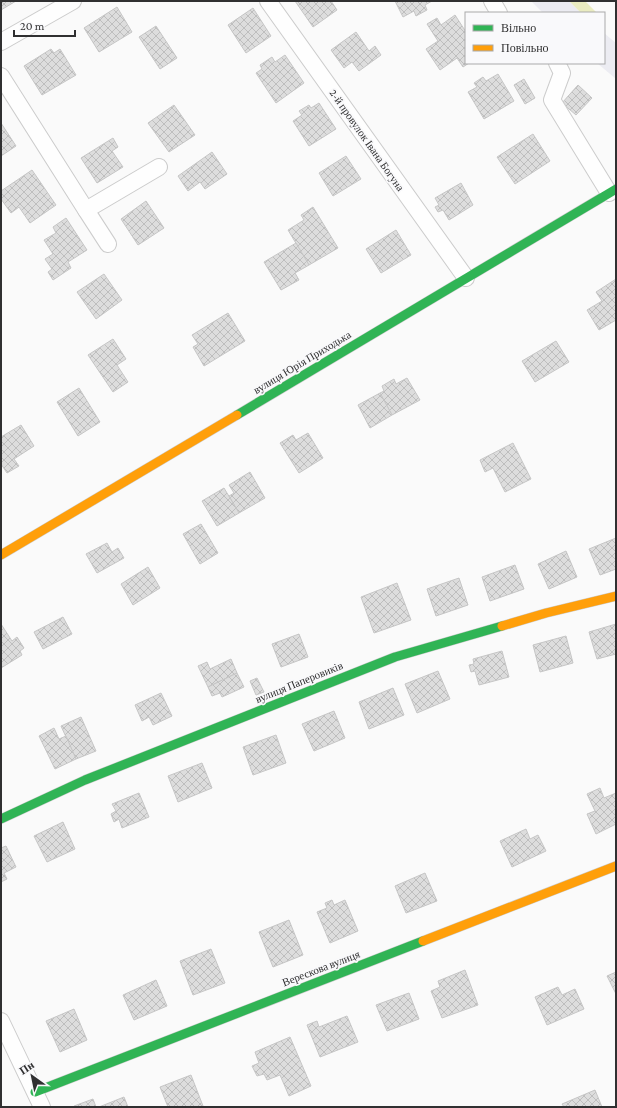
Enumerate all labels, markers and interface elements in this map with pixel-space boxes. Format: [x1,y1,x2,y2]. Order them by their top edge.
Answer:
scale bar [14,12,75,38]
legend [465,12,605,64]
text: 20 m [20,19,45,33]
text: Вільно [501,21,536,35]
text: Повільно [501,41,549,55]
street label: 2-й провулок Івана Богуна [327,87,407,193]
street label: вулиця Юрія Приходька [251,328,353,396]
street label: вулиця Паперовиків [253,659,345,705]
street label: Верескова вулиця [280,948,362,988]
north arrow [12,1056,52,1096]
text: Пн [17,1058,37,1077]

